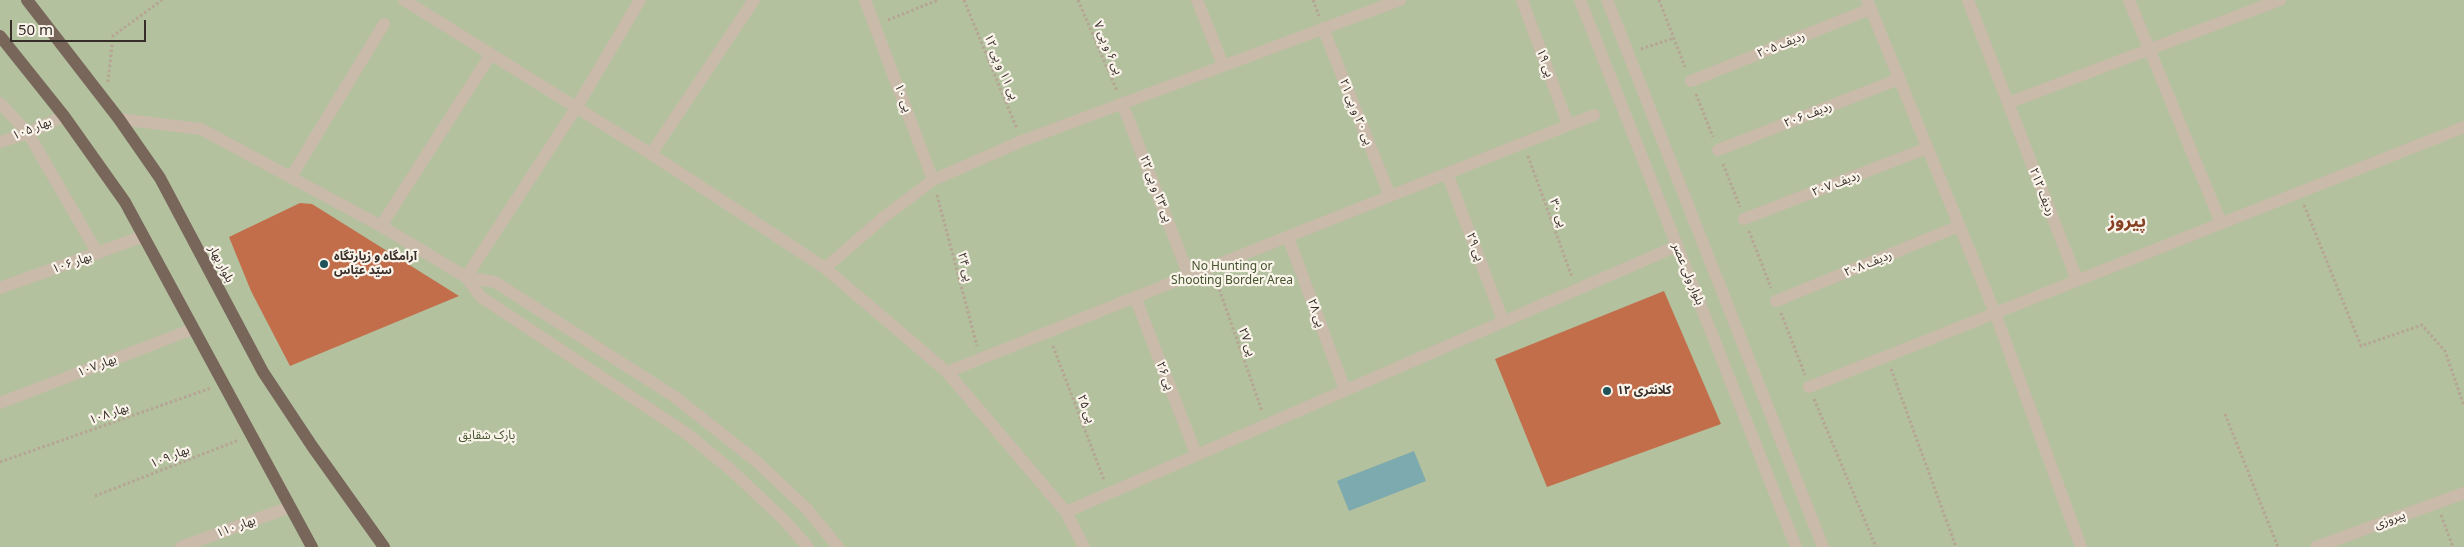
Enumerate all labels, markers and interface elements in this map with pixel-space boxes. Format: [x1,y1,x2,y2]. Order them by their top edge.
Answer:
scale bar [12,10,149,42]
text: 50 m [18,19,53,39]
street label: پی ۶ و پی ۷ [1090,19,1126,77]
street label: ردیف ۲۰۵ [1755,29,1807,61]
street label: پی ۱۱ و پی ۱۲ [981,32,1021,102]
street label: پی ۱۹ [1533,47,1557,79]
street label: پی ۲۰ و پی ۲۱ [1336,77,1376,147]
street label: پی ۱۰ [891,82,915,114]
street label: ردیف ۲۰۶ [1782,99,1834,131]
street label: بهار ۱۰۵ [10,115,54,143]
street label: پی ۲۳ و پی ۲۲ [1137,154,1175,224]
street label: ردیف ۲۱۲ [2026,166,2058,218]
street label: ردیف ۲۰۷ [1810,168,1862,200]
street label: پی ۳۰ [1546,197,1570,229]
district label: پیروز [2108,211,2146,233]
street label: پی ۲۹ [1463,231,1487,263]
street label: بلوار ولی عصر [1669,241,1707,307]
street label: بلوار بهار [205,243,237,285]
street label: ردیف ۲۰۸ [1842,248,1894,280]
street label: بهار ۱۰۶ [50,250,94,276]
place label: آرامگاه و زیارتگاه سیّد عبّاس [334,250,417,278]
street label: پی ۲۴ [954,251,976,283]
marker: آرامگاه و زیارتگاه سیّد عبّاس [318,258,330,270]
park label: No Hunting or Shooting Border Area [1171,260,1293,288]
street label: پی ۲۸ [1304,297,1328,329]
street label: پی ۲۷ [1235,326,1259,358]
street label: بهار ۱۰۷ [75,352,119,380]
street label: پی ۲۶ [1153,360,1177,392]
place label: کلانتری ۱۲ [1617,384,1671,398]
marker: کلانتری ۱۲ [1601,385,1613,397]
street label: پی ۲۵ [1074,393,1098,425]
street label: بهار ۱۰۸ [87,401,131,427]
park label: پارک شقایق [459,429,515,443]
street label: بهار ۱۰۹ [148,443,192,471]
street label: پیروزی [2373,508,2407,532]
street label: بهار ۱۱۰ [214,513,258,541]

